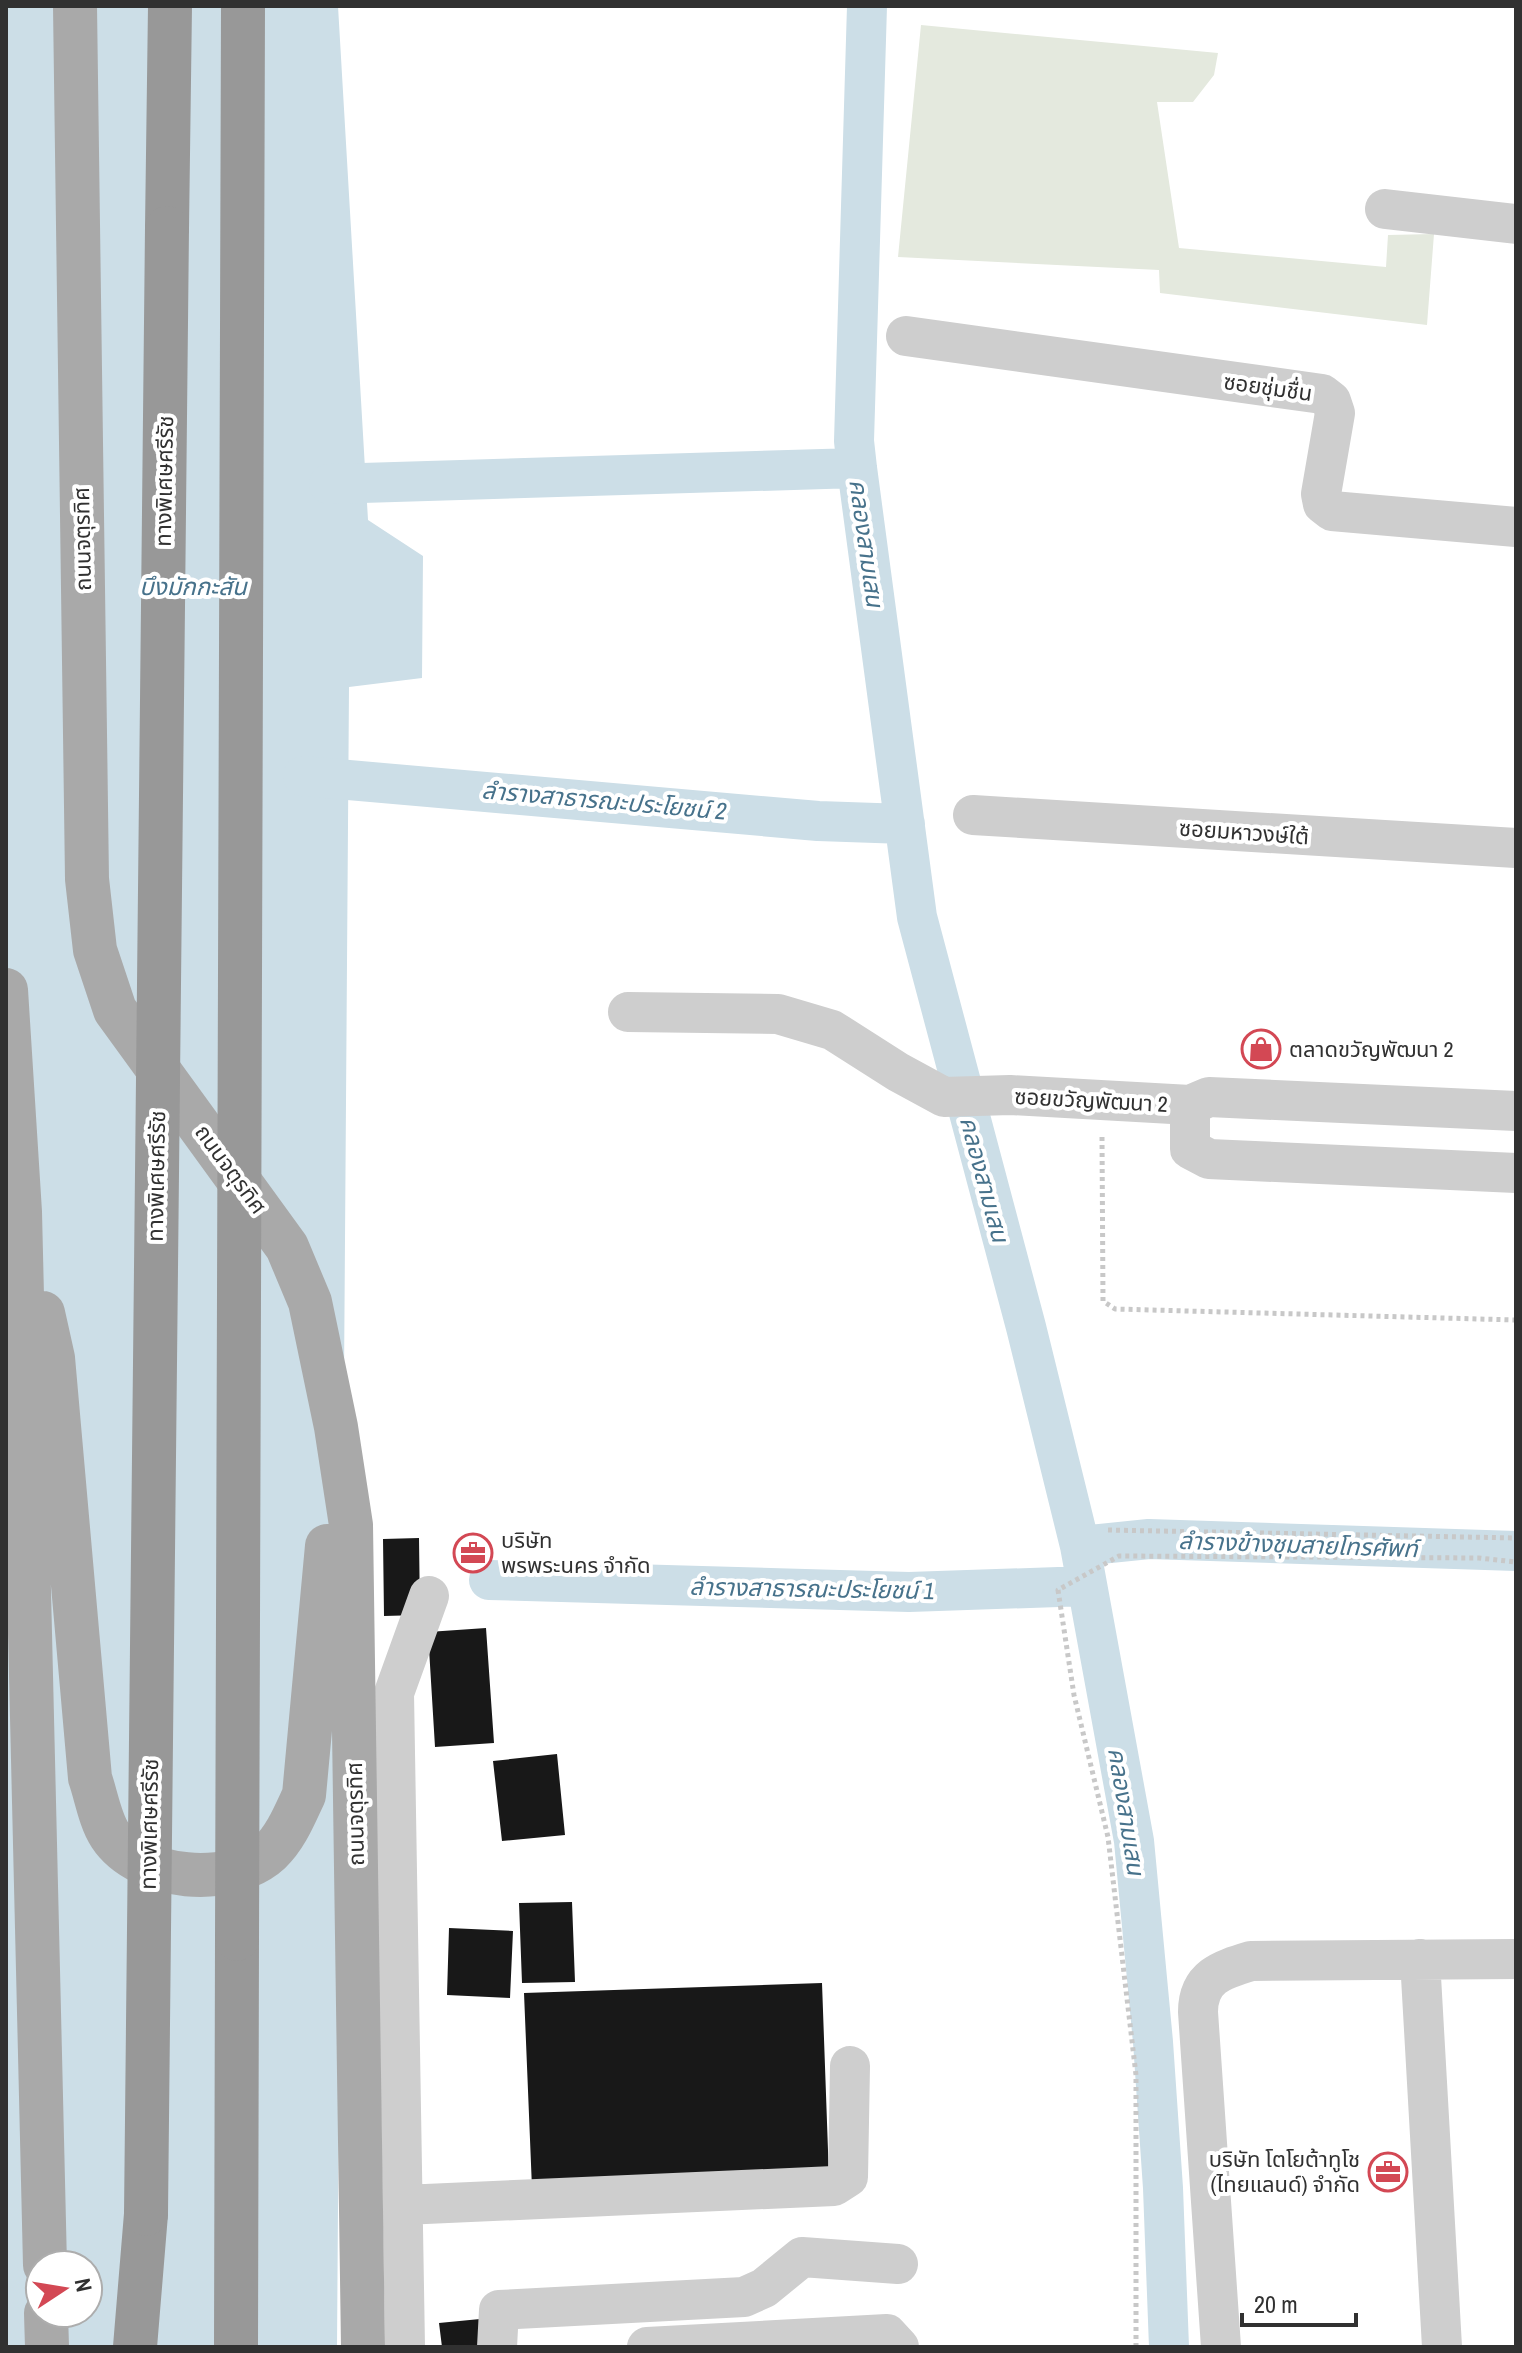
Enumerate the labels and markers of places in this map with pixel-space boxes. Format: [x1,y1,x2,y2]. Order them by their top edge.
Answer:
shop icon: ตลาดขวัญพัฒนา 2 [1240,1028,1282,1070]
place label: ตลาดขวัญพัฒนา 2 [1289,1034,1454,1064]
place label: บริษัท พรพระนคร จำกัด [501,1525,651,1580]
office icon: บริษัท พรพระนคร จำกัด [452,1532,494,1574]
place label: บริษัท โตโยต้าทูโช (ไทยแลนด์) จำกัด [1209,2144,1360,2199]
office icon: บริษัท โตโยต้าทูโช (ไทยแลนด์) จำกัด [1367,2151,1409,2193]

